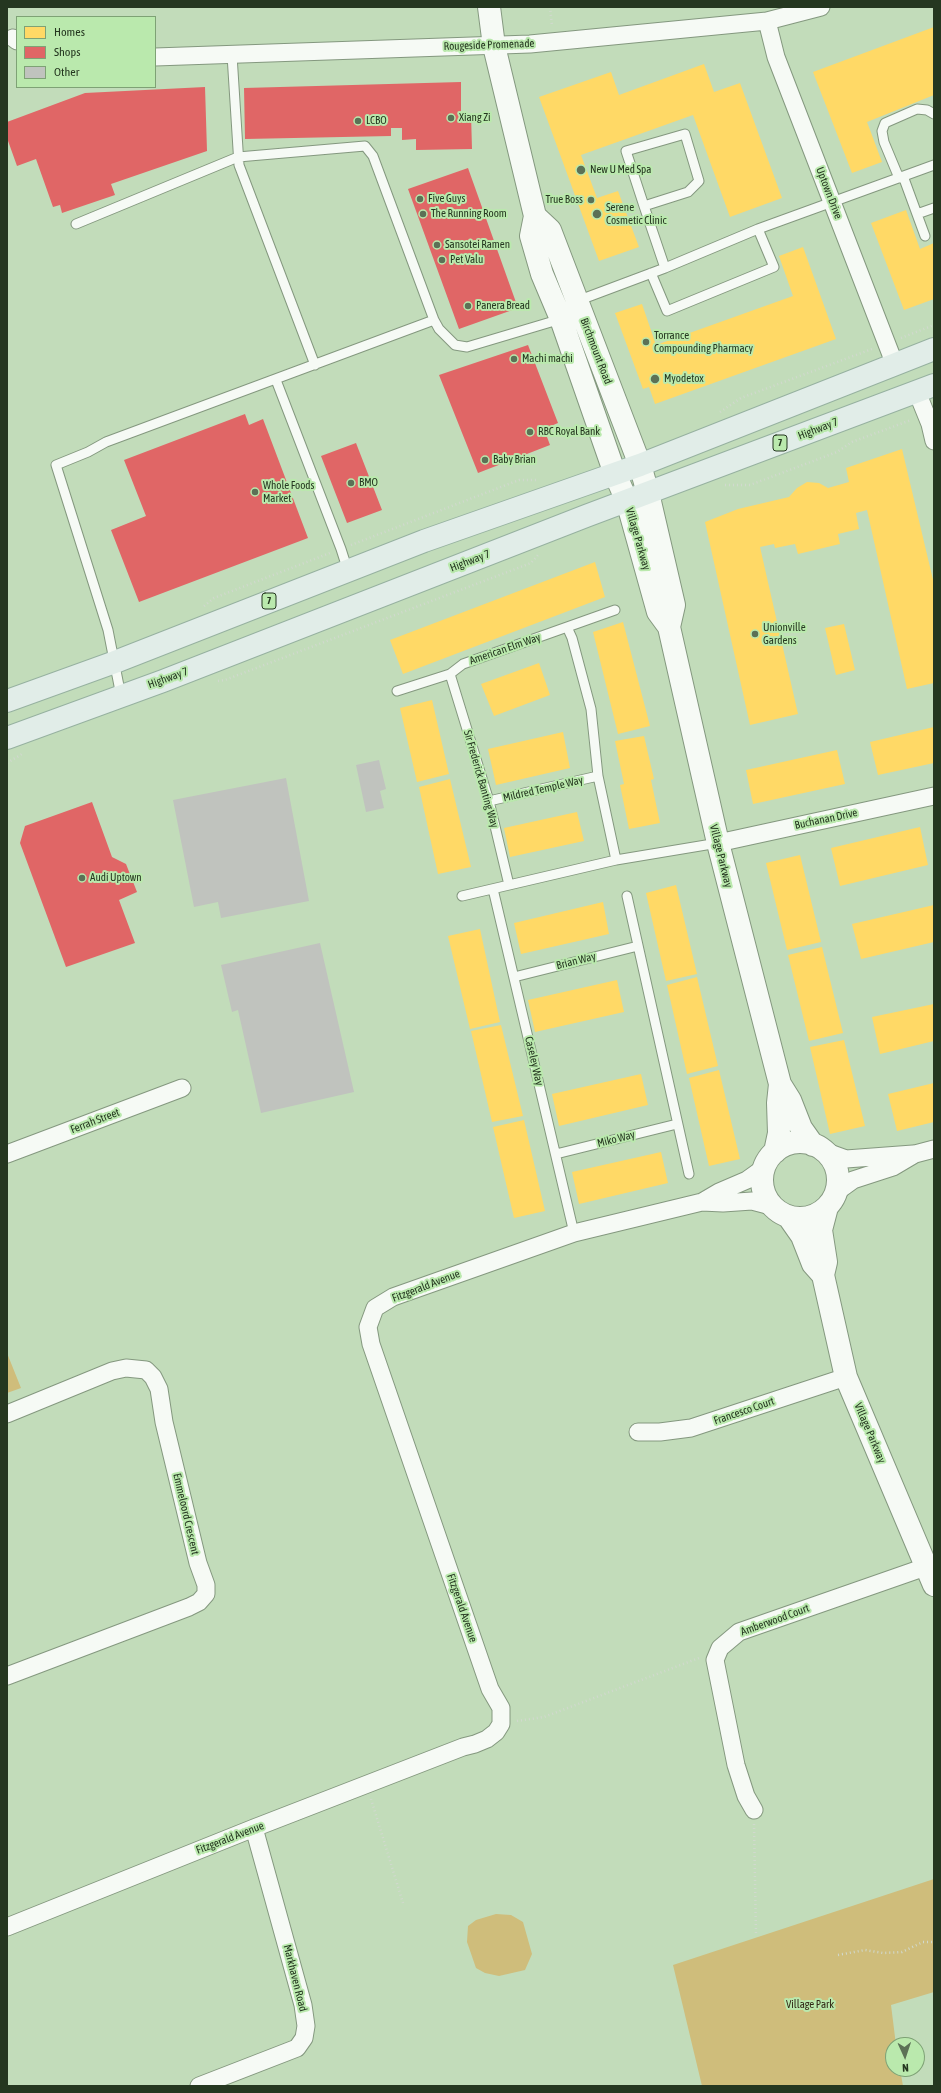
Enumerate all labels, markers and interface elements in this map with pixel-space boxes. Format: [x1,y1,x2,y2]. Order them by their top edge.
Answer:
legend [16,16,156,88]
text: Homes [54,25,85,39]
street label: Rougeside Promenade [443,37,535,53]
text: Shops [54,45,80,59]
text: Other [54,65,79,79]
place label: Xiang Zi [459,111,491,125]
marker: Xiang Zi [446,113,456,123]
place label: LCBO [366,114,387,128]
marker: LCBO [353,116,363,126]
place label: New U Med Spa [590,163,651,177]
marker: New U Med Spa [575,164,587,176]
street label: Uptown Drive [813,165,845,221]
place label: Five Guys [428,192,465,206]
place label: True Boss [546,193,583,207]
marker: Five Guys [415,194,425,204]
marker: True Boss [586,195,596,205]
place label: Serene Cosmetic Clinic [606,201,667,227]
place label: The Running Room [431,207,507,221]
marker: Serene Cosmetic Clinic [591,208,603,220]
marker: The Running Room [418,209,428,219]
place label: Sansotei Ramen [445,238,510,252]
marker: Sansotei Ramen [432,240,442,250]
place label: Pet Valu [450,253,483,267]
marker: Pet Valu [437,255,447,265]
place label: Panera Bread [476,299,530,313]
marker: Panera Bread [463,301,473,311]
street label: Birchmount Road [577,316,615,386]
place label: Torrance Compounding Pharmacy [654,329,753,355]
marker: Torrance Compounding Pharmacy [641,337,651,347]
place label: Machi machi [522,352,573,366]
marker: Machi machi [509,354,519,364]
place label: Myodetox [664,372,704,386]
marker: Myodetox [649,373,661,385]
street label: Highway 7 [796,415,840,443]
place label: RBC Royal Bank [538,425,600,439]
marker: RBC Royal Bank [525,427,535,437]
road number: 7 [773,435,787,451]
place label: Baby Brian [493,453,536,467]
marker: Baby Brian [480,455,490,465]
place label: BMO [359,476,378,490]
marker: BMO [346,478,356,488]
place label: Whole Foods Market [263,479,314,505]
marker: Whole Foods Market [250,487,260,497]
street label: Village Parkway [623,506,653,572]
street label: Highway 7 [448,547,492,575]
road number: 7 [262,593,276,609]
place label: Unionville Gardens [763,621,806,647]
marker: Unionville Gardens [750,629,760,639]
street label: American Elm Way [468,631,542,667]
street label: Highway 7 [146,665,190,691]
street label: Sir Frederick Banting Way [461,729,501,829]
street label: Mildred Temple Way [502,773,584,805]
street label: Buchanan Drive [793,806,859,832]
street label: Village Parkway [707,823,735,889]
place label: Audi Uptown [90,871,142,885]
marker: Audi Uptown [77,873,87,883]
street label: Brian Way [555,950,597,972]
street label: Caseley Way [522,1035,546,1087]
street label: Ferrah Street [69,1106,121,1136]
street label: Miko Way [596,1128,636,1150]
street label: Fitzgerald Avenue [390,1267,462,1305]
street label: Francesco Court [712,1394,776,1428]
street label: Village Parkway [851,1401,889,1465]
street label: Emmeloord Crescent [170,1472,202,1556]
street label: Fitzgerald Avenue [444,1572,480,1644]
street label: Amberwood Court [739,1601,811,1639]
street label: Fitzgerald Avenue [194,1819,266,1857]
street label: Markhaven Road [280,1943,310,2013]
park label: Village Park [786,1998,834,2012]
north arrow [885,2037,925,2077]
text: N [902,2062,909,2074]

